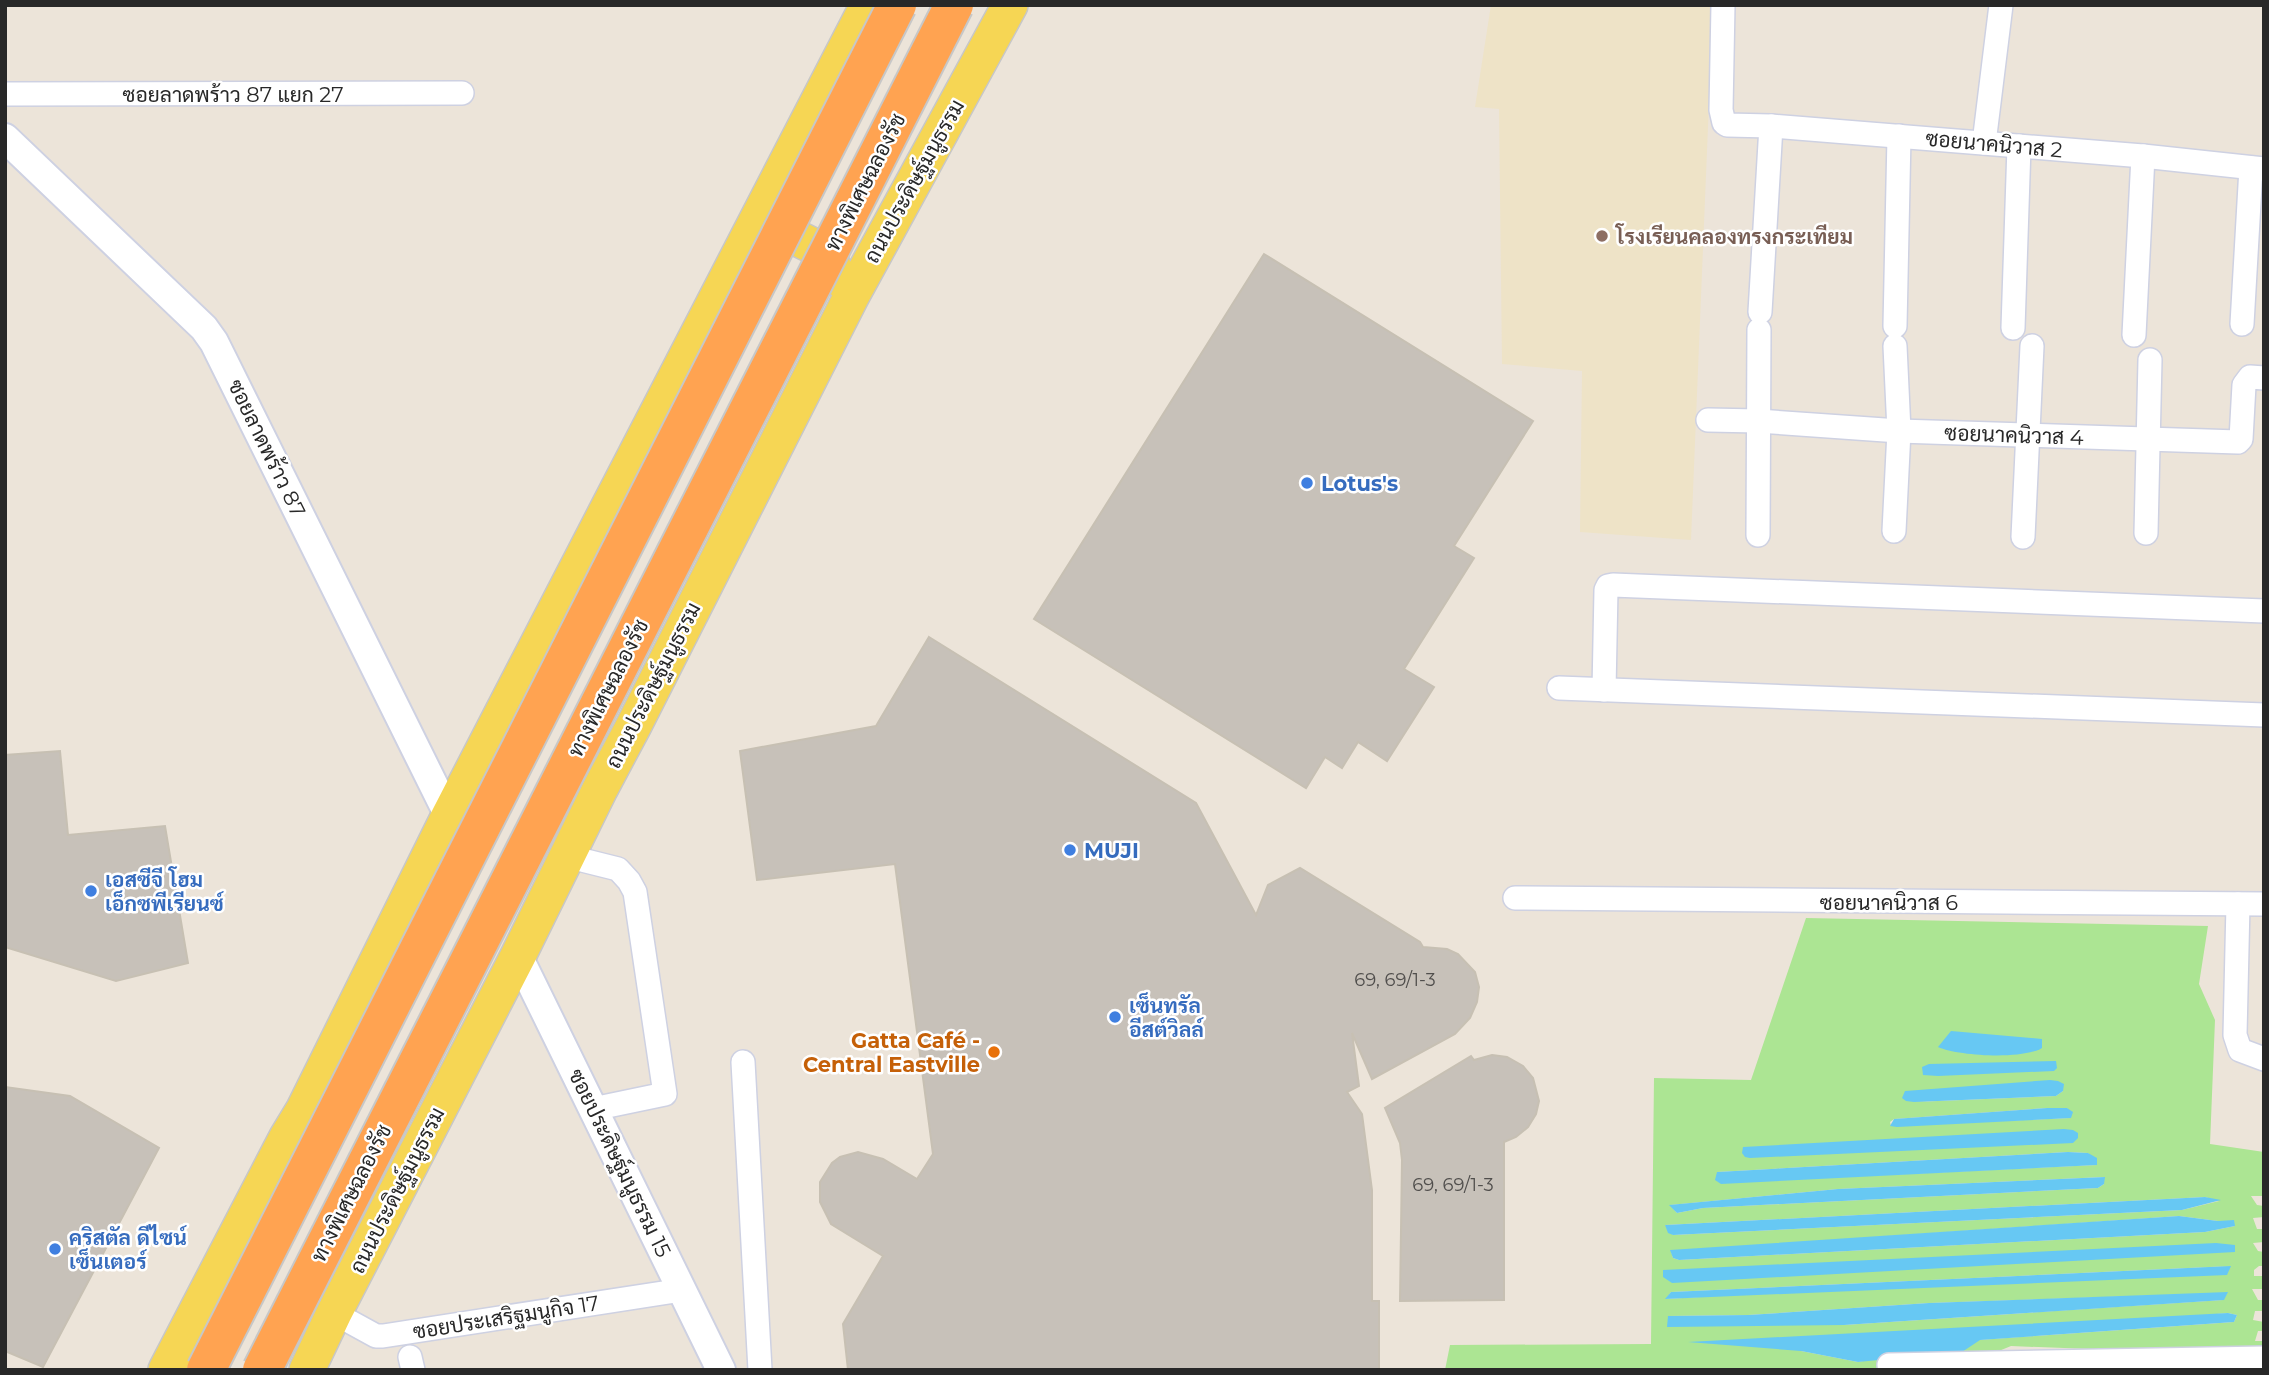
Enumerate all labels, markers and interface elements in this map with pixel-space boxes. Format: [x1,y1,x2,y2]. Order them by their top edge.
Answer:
street label: ซอยลาดพร้าว 87 แยก 27 [122,82,344,107]
street label: ถนนประดิษฐ์มนูธรรม [858,94,972,269]
street label: ทางพิเศษฉลองรัช [820,109,910,255]
street label: ซอยนาคนิวาส 2 [1924,126,2064,162]
place label: โรงเรียนคลองทรงกระเทียม [1614,223,1853,249]
marker: โรงเรียนคลองทรงกระเทียม [1594,228,1610,244]
street label: ซอยลาดพร้าว 87 [223,375,311,521]
street label: ซอยนาคนิวาส 4 [1944,420,2084,450]
place label: Lotus's [1321,471,1398,496]
marker: Lotus's [1299,475,1315,491]
street label: ถนนประดิษฐ์มนูธรรม [599,597,708,774]
street label: ทางพิเศษฉลองรัช [563,615,653,761]
place label: MUJI [1084,838,1139,863]
marker: MUJI [1062,842,1078,858]
place label: เอสซีจี โฮม เอ็กซพีเรียนซ์ [105,866,225,916]
marker: เอสซีจี โฮม เอ็กซพีเรียนซ์ [83,883,99,899]
street label: ซอยนาคนิวาส 6 [1820,890,1958,915]
house number: 69, 69/1-3 [1354,969,1436,991]
place label: เซ็นทรัล อีสต์วิลล์ [1129,992,1205,1042]
marker: เซ็นทรัล อีสต์วิลล์ [1107,1009,1123,1025]
place label: Gatta Café - Central Eastville [803,1028,980,1077]
marker: Gatta Café - Central Eastville [986,1044,1002,1060]
street label: ซอยประดิษฐ์มนูธรรม 15 [561,1064,677,1263]
street label: ถนนประดิษฐ์มนูธรรม [343,1102,452,1279]
street label: ทางพิเศษฉลองรัช [306,1120,396,1266]
house number: 69, 69/1-3 [1412,1174,1494,1196]
place label: คริสตัล ดีไซน์ เซ็นเตอร์ [69,1224,188,1274]
marker: คริสตัล ดีไซน์ เซ็นเตอร์ [47,1241,63,1257]
street label: ซอยประเสริฐมนูกิจ 17 [411,1290,601,1347]

